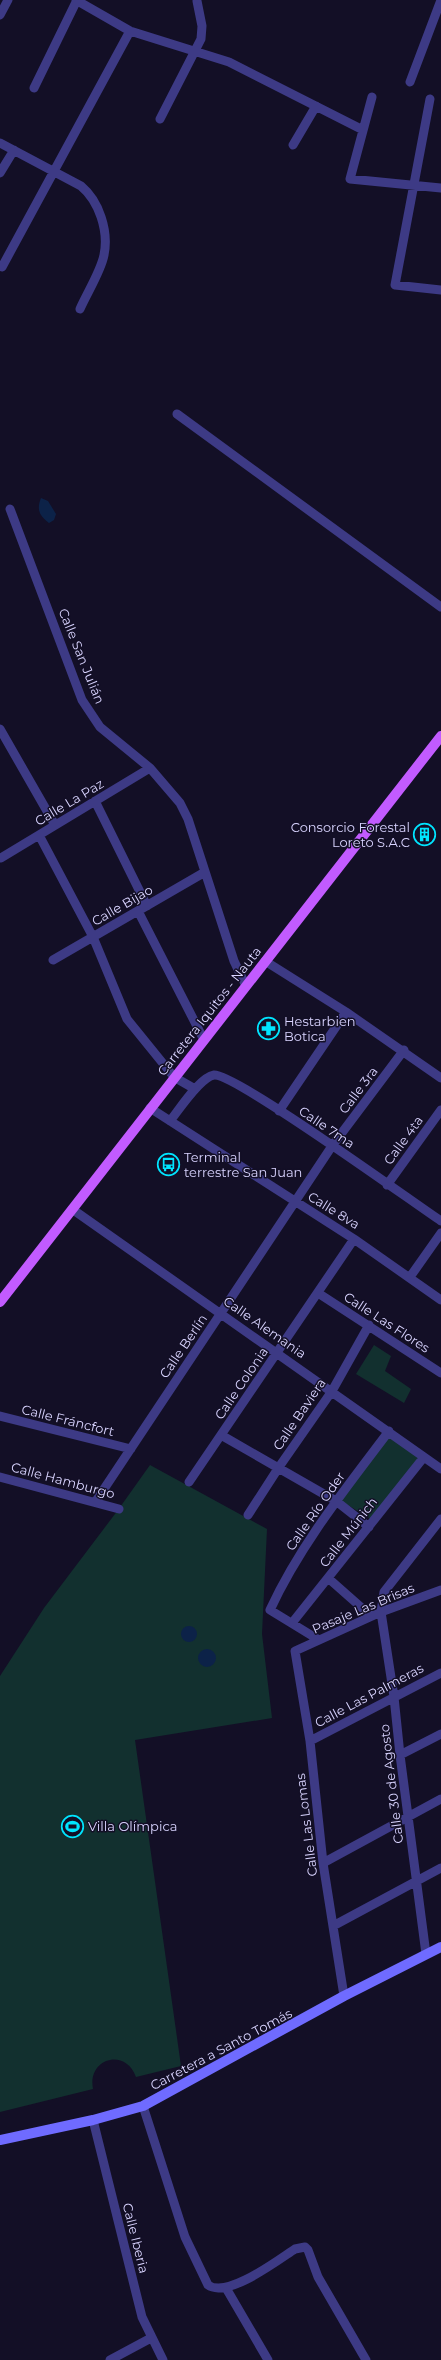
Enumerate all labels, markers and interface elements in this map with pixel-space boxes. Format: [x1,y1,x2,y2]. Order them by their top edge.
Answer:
street label: Calle San Julián [56,606,108,706]
street label: Calle La Paz [32,775,107,829]
place label: Consorcio Forestal Loreto S.A.C [291,819,410,850]
building icon: Consorcio Forestal Loreto S.A.C [412,821,438,847]
street label: Calle Bijao [89,881,155,929]
street label: Carretera Iquitos - Nauta [154,943,264,1079]
place label: Hestarbien Botica [284,1013,356,1044]
pharmacy icon: Hestarbien Botica [255,1015,281,1041]
street label: Calle 3ra [335,1063,381,1117]
street label: Calle 7ma [296,1103,358,1151]
street label: Calle 4ta [380,1113,426,1167]
place label: Terminal terrestre San Juan [184,1149,302,1180]
bus stop icon: Terminal terrestre San Juan [156,1151,182,1177]
street label: Calle 8va [305,1188,363,1232]
street label: Calle Las Flores [341,1288,433,1356]
street label: Calle Alemania [221,1293,309,1361]
street label: Calle Berlín [156,1311,210,1381]
street label: Calle Colonia [211,1344,271,1422]
street label: Calle Baviera [269,1375,329,1453]
street label: Calle Fráncfort [20,1401,116,1439]
street label: Calle Hamburgo [9,1458,117,1502]
street label: Calle Río Oder [282,1469,348,1553]
street label: Calle Múnich [316,1494,380,1570]
street label: Pasaje Las Brisas [309,1579,417,1637]
street label: Calle Las Palmeras [312,1660,426,1730]
street label: Calle 30 de Agosto [376,1723,406,1845]
street label: Calle Las Lomas [292,1773,320,1877]
sports icon: Villa Olímpica [60,1813,86,1839]
place label: Villa Olímpica [88,1818,177,1834]
street label: Carretera a Santo Tomás [147,2005,295,2093]
street label: Calle Iberia [120,2201,152,2275]

